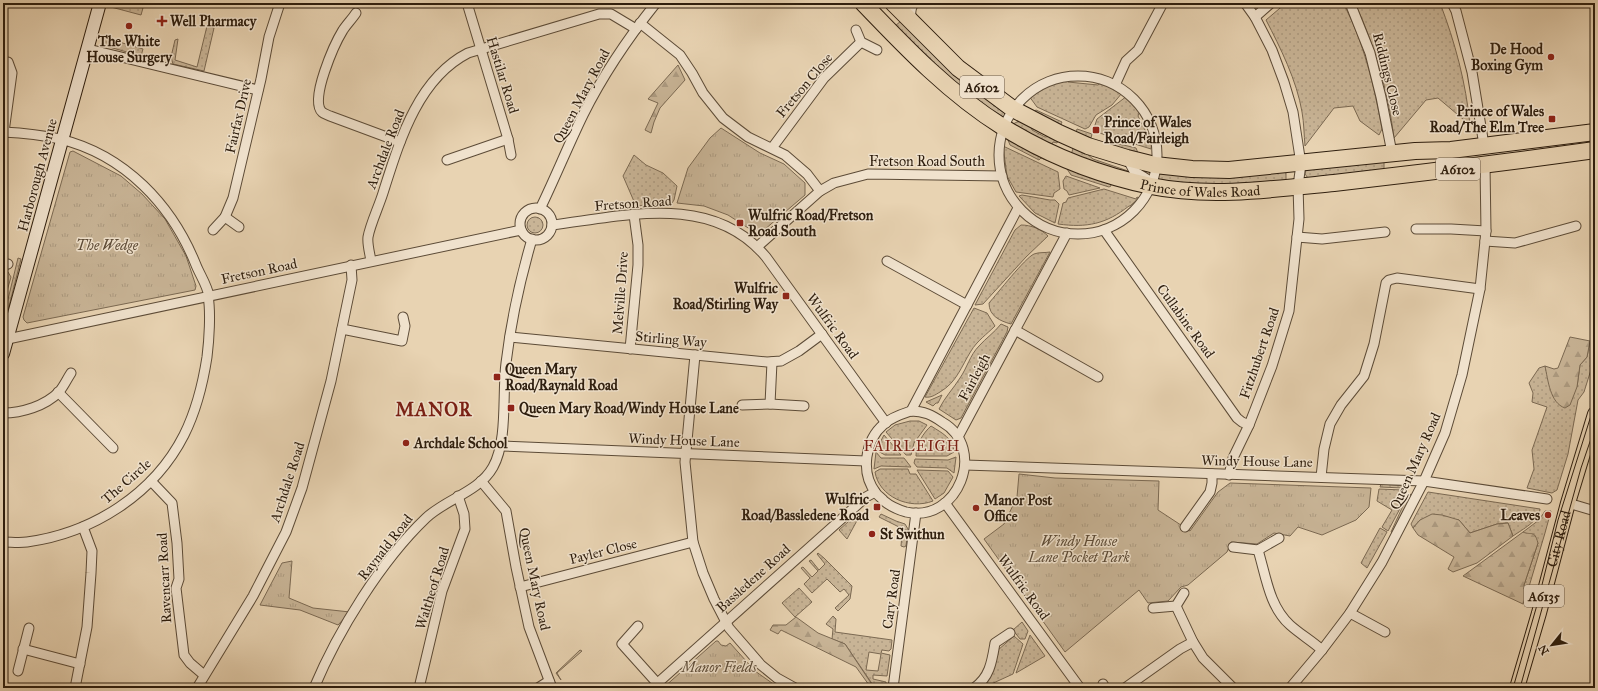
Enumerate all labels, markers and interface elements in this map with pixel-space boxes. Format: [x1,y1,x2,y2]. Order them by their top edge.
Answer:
place label: Well Pharmacy [170,13,258,31]
marker: Well Pharmacy [157,16,167,26]
marker: The White House Surgery [124,21,134,31]
street label: Riddings Close [1369,31,1406,118]
place label: The White House Surgery [86,33,173,67]
street label: Hastilar Road [483,35,522,116]
place label: De Hood Boxing Gym [1471,41,1544,75]
street label: Queen Mary Road [549,46,614,146]
street label: Fretson Close [772,49,836,121]
marker: De Hood Boxing Gym [1546,52,1556,62]
road number: A6102 [960,76,1004,98]
street label: Fairfax Drive [222,77,255,155]
place label: Prince of Wales Road/The Elm Tree [1430,103,1544,136]
street label: Archdale Road [362,107,408,192]
place label: Prince of Wales Road/Fairleigh [1104,114,1191,148]
marker: Prince of Wales Road/The Elm Tree [1547,114,1557,124]
street label: Harborough Avenue [14,117,61,234]
marker: Prince of Wales Road/Fairleigh [1091,125,1101,135]
street label: Fretson Road South [869,153,985,170]
road number: A6102 [1436,158,1480,180]
street label: Prince of Wales Road [1138,176,1261,201]
street label: Fretson Road [594,192,672,215]
place label: Wulfric Road/Fretson Road South [748,207,874,240]
marker: Wulfric Road/Fretson Road South [735,218,745,228]
park label: The Wedge [76,237,139,254]
street label: Melville Drive [609,251,632,335]
street label: Fretson Road [219,255,299,288]
place label: Wulfric Road/Stirling Way [673,280,779,314]
street label: Cullabine Road [1153,281,1218,362]
street label: Wulfric Road [803,290,862,362]
marker: Wulfric Road/Stirling Way [781,291,791,301]
street label: Fitzhubert Road [1236,305,1283,401]
street label: Stirling Way [635,328,708,351]
street label: Fairleigh [955,350,994,404]
place label: Queen Mary Road/Raynald Road [505,361,619,395]
marker: Queen Mary Road/Raynald Road [492,372,502,382]
district label: MANOR [396,399,473,421]
place label: Queen Mary Road/Windy House Lane [519,400,739,418]
marker: Queen Mary Road/Windy House Lane [506,403,516,413]
street label: Queen Mary Road [1386,410,1444,512]
street label: Windy House Lane [628,430,740,451]
place label: Archdale School [413,435,509,452]
district label: FAIRLEIGH [863,437,961,455]
marker: Archdale School [401,438,411,448]
street label: Archdale Road [266,440,308,525]
street label: Windy House Lane [1201,452,1313,471]
street label: The Circle [98,455,155,508]
place label: Wulfric Road/Bassledene Road [741,491,870,524]
place label: Manor Post Office [984,492,1052,525]
marker: Wulfric Road/Bassledene Road [872,502,882,512]
marker: Manor Post Office [971,503,981,513]
place label: Leaves [1501,507,1540,524]
street label: City Road [1543,509,1575,569]
marker: Leaves [1543,510,1553,520]
street label: Raynald Road [354,511,416,584]
street label: Queen Mary Road [515,526,554,632]
place label: St Swithun [880,526,945,543]
marker: St Swithun [867,529,877,539]
street label: Ravencarr Road [154,532,175,624]
park label: Windy House Lane Pocket Park [1027,533,1131,566]
street label: Payler Close [567,535,639,568]
street label: Bassledene Road [713,541,794,616]
street label: Waltheof Road [412,545,453,632]
street label: Wulfric Road [994,551,1053,623]
street label: Cary Road [879,568,904,630]
road number: A6135 [1524,585,1564,607]
north arrow [1532,625,1572,665]
text: N [1535,642,1552,657]
park label: Manor Fields [680,659,757,676]

